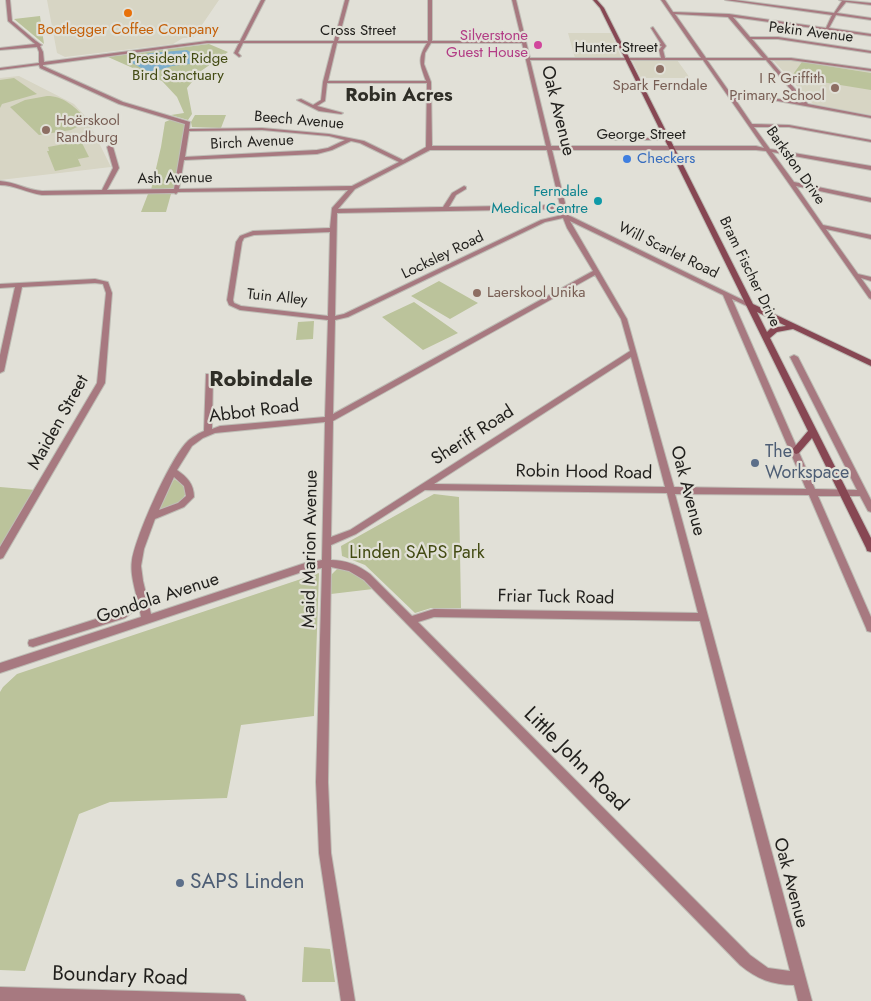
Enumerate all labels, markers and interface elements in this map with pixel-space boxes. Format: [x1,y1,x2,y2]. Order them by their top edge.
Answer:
marker: Bootlegger Coffee Company [122,7,134,19]
street label: Pekin Avenue [768,19,854,47]
place label: Bootlegger Coffee Company [37,21,219,39]
street label: Cross Street [320,22,396,40]
place label: Silverstone Guest House [446,27,528,62]
marker: Silverstone Guest House [532,39,544,51]
street label: Hunter Street [574,39,658,57]
park label: President Ridge Bird Sanctuary [128,50,228,85]
marker: Spark Ferndale [654,63,666,75]
street label: Oak Avenue [535,64,579,158]
place label: I R Griffith Primary School [729,70,825,105]
place label: Spark Ferndale [613,77,707,95]
marker: I R Griffith Primary School [829,82,841,94]
district label: Robin Acres [345,85,453,107]
street label: Beech Avenue [253,108,345,134]
place label: Hoërskool Randburg [56,112,120,147]
marker: Hoërskool Randburg [40,124,52,136]
street label: Barkston Drive [762,124,828,208]
street label: George Street [596,126,686,144]
street label: Birch Avenue [210,132,294,154]
place label: Checkers [637,150,695,168]
marker: Checkers [621,153,633,165]
street label: Ash Avenue [137,169,213,189]
place label: Ferndale Medical Centre [491,183,588,218]
marker: Ferndale Medical Centre [592,195,604,207]
street label: Bram Fischer Drive [715,214,783,330]
street label: Will Scarlet Road [615,219,721,283]
street label: Locksley Road [399,228,487,284]
place label: Laerskool Unika [487,284,586,302]
street label: Tuin Alley [246,286,308,310]
marker: Laerskool Unika [471,287,483,299]
district label: Robindale [209,368,313,394]
street label: Maiden Street [24,372,94,474]
street label: Abbot Road [208,396,300,428]
street label: Sheriff Road [428,401,518,471]
place label: The Workspace [765,442,849,484]
street label: Oak Avenue [665,444,709,538]
marker: The Workspace [749,457,761,469]
street label: Robin Hood Road [515,461,653,485]
street label: Maid Marion Avenue [299,470,323,628]
park label: Linden SAPS Park [349,543,485,565]
street label: Gondola Avenue [94,569,222,629]
street label: Friar Tuck Road [497,586,615,610]
street label: Little John Road [518,703,632,817]
street label: Oak Avenue [768,836,812,930]
place label: SAPS Linden [190,870,304,896]
marker: SAPS Linden [174,877,186,889]
street label: Boundary Road [52,962,188,992]

